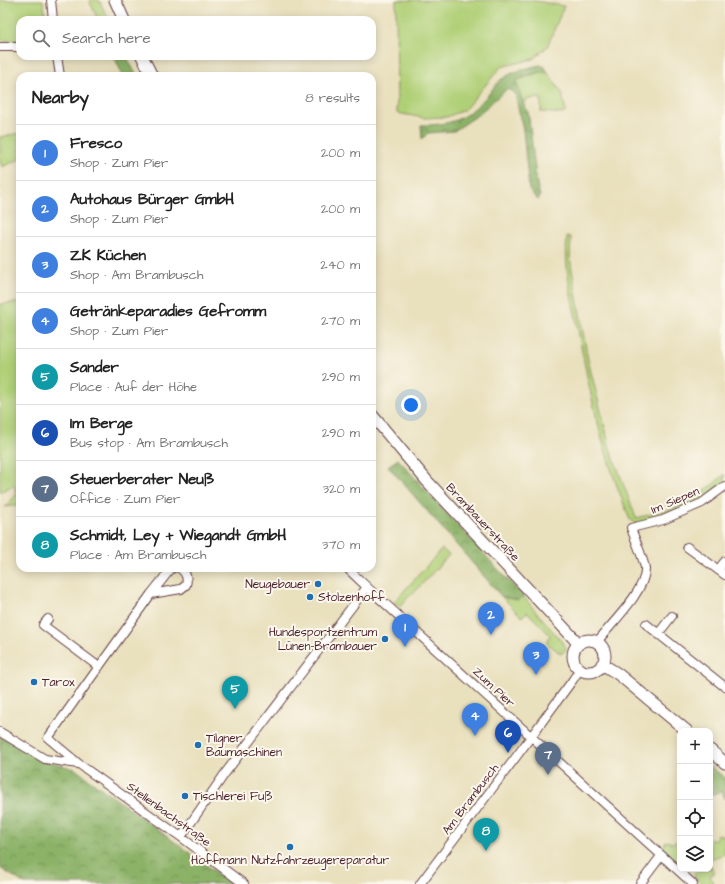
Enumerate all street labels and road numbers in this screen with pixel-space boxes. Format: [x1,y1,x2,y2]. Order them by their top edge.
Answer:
street label: Brambauerstraße [442,480,524,566]
street label: Im Siepen [648,483,702,518]
street label: Zum Pier [469,663,519,712]
street label: Am Brambusch [438,760,503,838]
street label: Stellenbachstraße [123,778,215,851]

